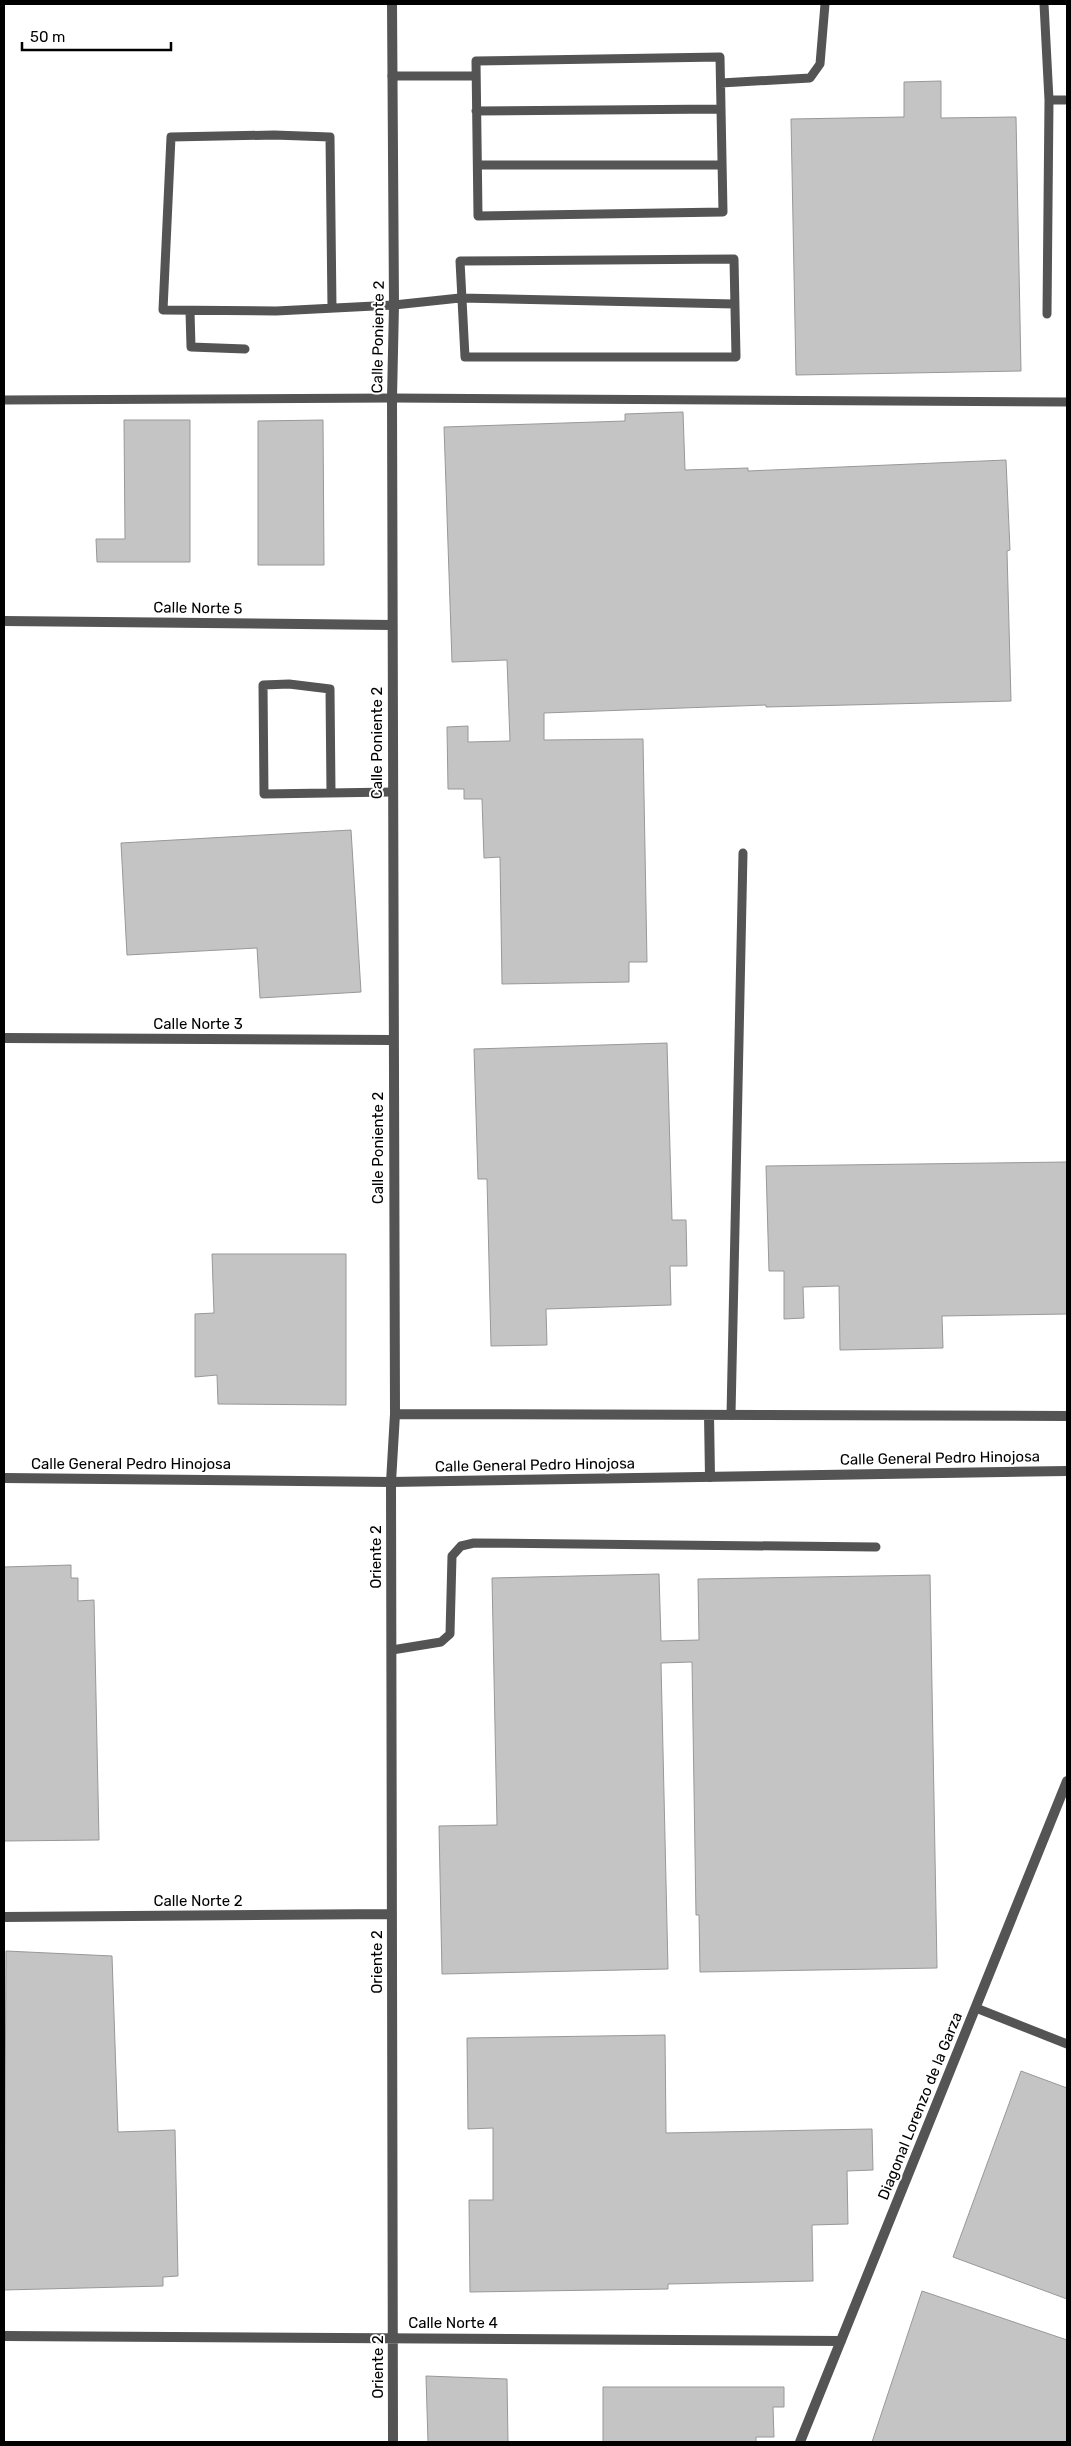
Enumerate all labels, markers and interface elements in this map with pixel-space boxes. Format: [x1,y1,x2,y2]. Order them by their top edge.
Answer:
scale bar [22,20,171,52]
text: 50 m [30,28,65,46]
street label: Calle Poniente 2 [368,280,388,393]
street label: Calle Norte 5 [153,598,243,618]
street label: Calle Poniente 2 [368,686,386,799]
street label: Calle Norte 3 [153,1015,243,1033]
street label: Calle Poniente 2 [369,1091,387,1204]
street label: Calle General Pedro Hinojosa [840,1447,1040,1469]
street label: Calle General Pedro Hinojosa [435,1454,635,1476]
street label: Calle General Pedro Hinojosa [31,1455,231,1473]
street label: Oriente 2 [367,1525,385,1589]
street label: Calle Norte 2 [153,1892,243,1910]
street label: Oriente 2 [368,1930,386,1994]
street label: Diagonal Lorenzo de la Garza [874,2009,966,2203]
street label: Calle Norte 4 [408,2314,498,2332]
street label: Oriente 2 [369,2335,387,2399]

